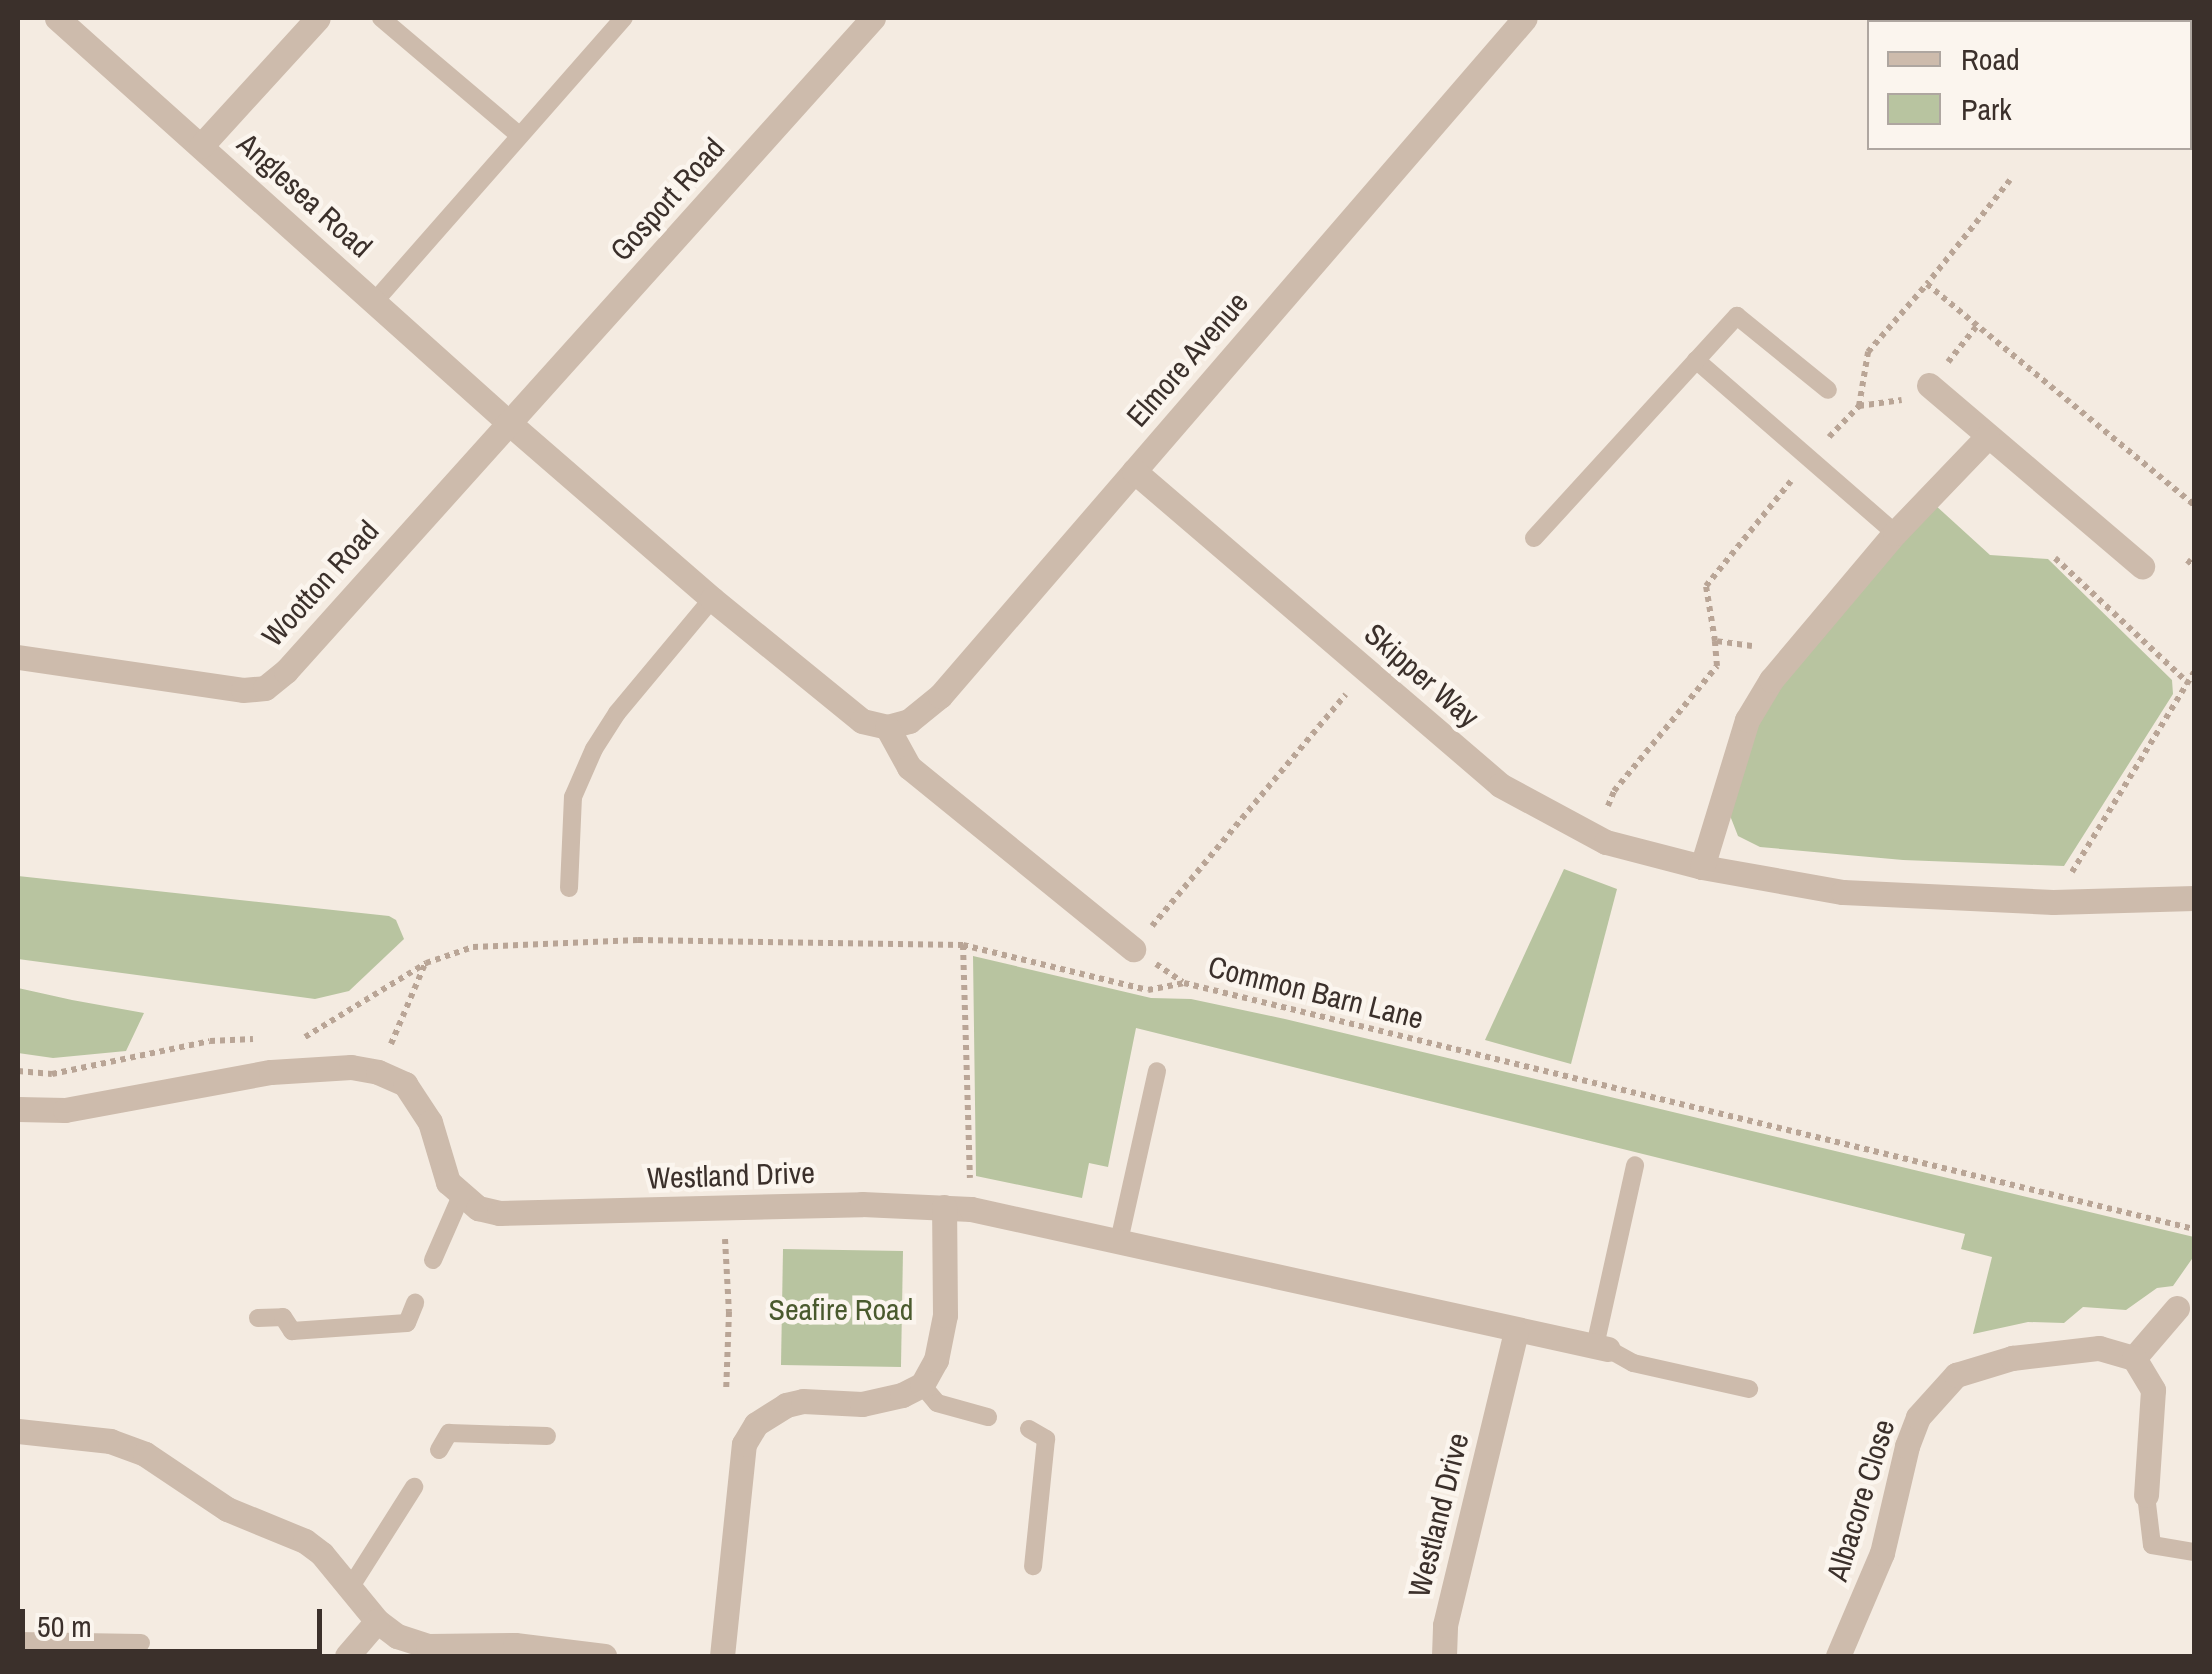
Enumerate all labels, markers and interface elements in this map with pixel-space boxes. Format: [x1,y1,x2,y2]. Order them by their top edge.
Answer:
legend [1867,20,2192,150]
text: Road [1961,39,2020,79]
text: Park [1961,89,2012,129]
street label: Anglesea Road [230,125,380,265]
street label: Gosport Road [602,130,732,268]
street label: Elmore Avenue [1118,284,1256,434]
street label: Wootton Road [254,513,386,653]
street label: Skipper Way [1357,616,1487,734]
street label: Common Barn Lane [1205,948,1427,1036]
street label: Westland Drive [647,1154,815,1196]
park label: Seafire Road [769,1291,913,1327]
street label: Albacore Close [1818,1415,1902,1585]
street label: Westland Drive [1400,1429,1476,1601]
scale bar [25,1589,328,1651]
text: 50 m [37,1606,92,1646]

